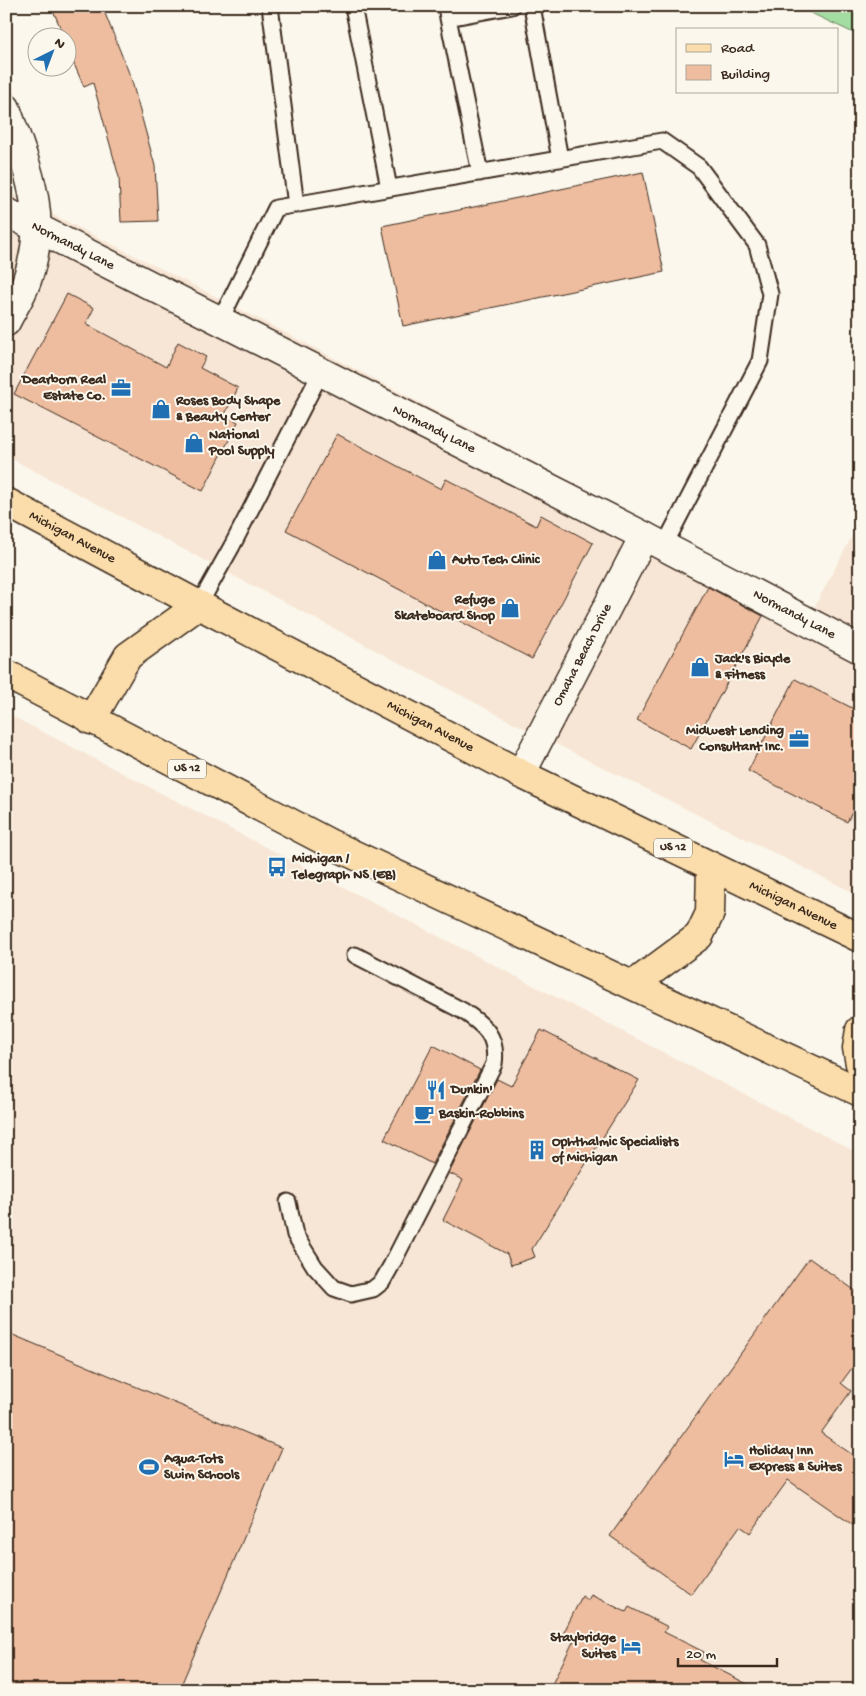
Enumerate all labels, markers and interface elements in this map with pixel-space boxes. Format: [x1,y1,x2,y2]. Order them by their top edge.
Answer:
north arrow [28,28,78,78]
legend [676,28,838,92]
text: N [50,35,68,54]
text: Road [721,40,755,58]
text: Building [720,66,770,84]
street label: Normandy Lane [28,218,118,274]
place label: Dearborn Real Estate Co. [20,372,106,405]
office icon: Dearborn Real Estate Co. [110,377,132,399]
place label: Roses Body Shape & Beauty Center [175,393,281,426]
shop icon: Roses Body Shape & Beauty Center [150,398,172,420]
street label: Normandy Lane [390,401,479,458]
place label: National Pool Supply [208,427,275,460]
shop icon: National Pool Supply [183,432,205,454]
street label: Michigan Avenue [26,507,119,568]
shop icon: Auto Tech Clinic [426,549,448,571]
place label: Auto Tech Clinic [451,552,541,569]
street label: Normandy Lane [750,586,839,644]
place label: Refuge Skateboard Shop [394,592,496,625]
shop icon: Refuge Skateboard Shop [499,597,521,619]
street label: Omaha Beach Drive [549,600,616,709]
place label: Jack's Bicycle & Fitness [714,651,791,684]
shop icon: Jack's Bicycle & Fitness [689,656,711,678]
street label: Michigan Avenue [384,697,477,757]
place label: Midwest Lending Consultant Inc. [686,723,784,756]
office icon: Midwest Lending Consultant Inc. [788,728,810,750]
road number: US 12 [168,760,206,779]
road number: US 12 [654,838,692,858]
place label: Michigan / Telegraph NS (EB) [291,851,396,884]
bus stop icon: Michigan / Telegraph NS (EB) [266,856,288,878]
street label: Michigan Avenue [746,877,841,935]
restaurant icon: Dunkin' [425,1079,447,1101]
place label: Dunkin' [449,1082,493,1099]
cafe icon: Baskin-Robbins [413,1103,435,1125]
place label: Baskin-Robbins [438,1106,524,1123]
place label: Ophthalmic Specialists of Michigan [551,1134,679,1167]
building icon: Ophthalmic Specialists of Michigan [526,1139,548,1161]
place label: Holiday Inn Express & Suites [749,1443,843,1476]
hotel icon: Holiday Inn Express & Suites [723,1448,745,1470]
place label: Aqua-Tots Swim Schools [163,1451,240,1484]
sports icon: Aqua-Tots Swim Schools [138,1456,160,1478]
place label: Staybridge Suites [550,1630,617,1663]
hotel icon: Staybridge Suites [620,1635,642,1657]
scale bar [678,1636,777,1668]
text: 20 m [686,1646,716,1664]

